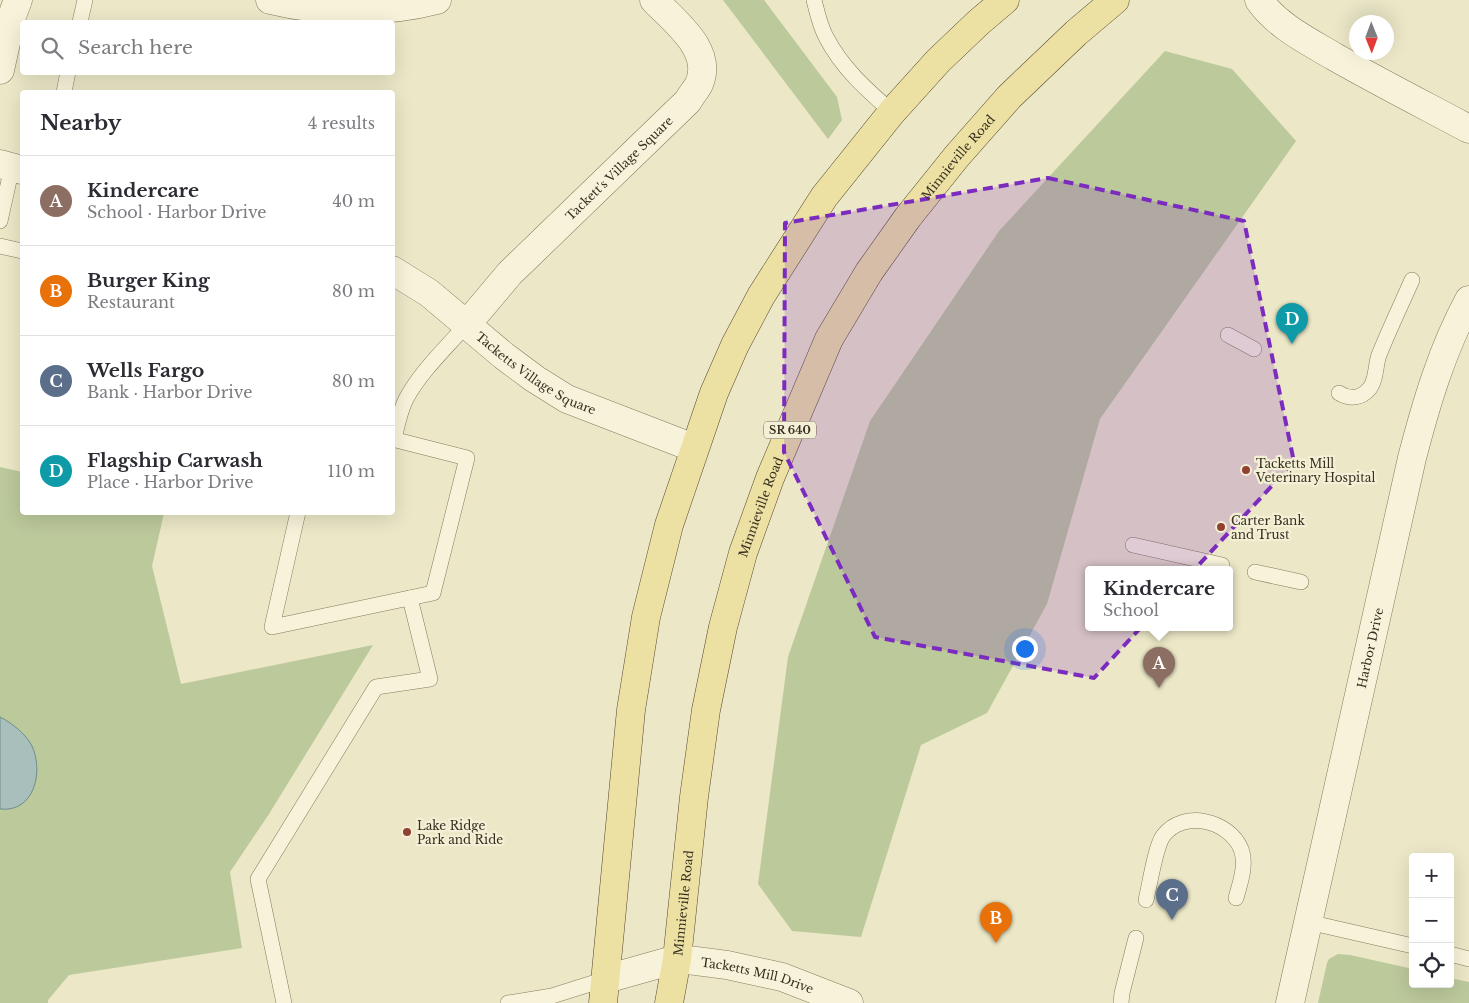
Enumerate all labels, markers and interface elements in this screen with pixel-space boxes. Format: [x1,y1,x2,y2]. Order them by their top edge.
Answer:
north arrow [1349,15,1394,60]
search box [20,20,395,75]
icon: search [38,34,66,62]
text: Search here [78,36,193,59]
text: Nearby [40,110,121,136]
street label: Minnieville Road [918,111,998,202]
text: 4 results [308,113,375,133]
street label: Tackett's Village Square [562,113,676,223]
text: Kindercare [87,179,199,202]
text: A [50,191,62,211]
text: 40 m [332,191,375,211]
text: School · Harbor Drive [87,202,267,222]
text: Burger King [87,269,210,292]
text: B [50,281,62,301]
text: 80 m [332,281,375,301]
text: Restaurant [87,292,175,312]
pin: D [1276,303,1308,344]
street label: Tacketts Village Square [473,328,598,417]
text: Wells Fargo [87,359,204,382]
text: C [49,371,63,391]
text: 80 m [332,371,375,391]
text: Bank · Harbor Drive [87,382,252,402]
road number: SR 640 [764,422,816,438]
text: Flagship Carwash [87,449,263,472]
street label: Minnieville Road [735,454,786,559]
place label: Tacketts Mill Veterinary Hospital [1255,456,1375,485]
text: D [49,461,63,481]
text: 110 m [328,461,375,481]
marker: Tacketts Mill Veterinary Hospital [1240,464,1252,476]
text: Place · Harbor Drive [87,472,253,492]
place label: Carter Bank and Trust [1231,513,1305,542]
marker: Carter Bank and Trust [1215,521,1227,533]
popup [1085,566,1233,631]
text: Kindercare [1103,577,1215,600]
text: School [1103,600,1159,620]
street label: Harbor Drive [1353,606,1386,690]
your location [1012,636,1038,662]
pin: A [1143,647,1175,688]
place label: Lake Ridge Park and Ride [417,818,503,847]
marker: Lake Ridge Park and Ride [401,826,413,838]
street label: Minnieville Road [670,849,696,957]
map controls [1409,853,1454,988]
button: + [1409,853,1454,898]
pin: C [1156,879,1188,920]
button: − [1409,898,1454,943]
pin: B [980,902,1012,943]
button: locate [1409,943,1454,988]
street label: Tacketts Mill Drive [700,954,816,996]

